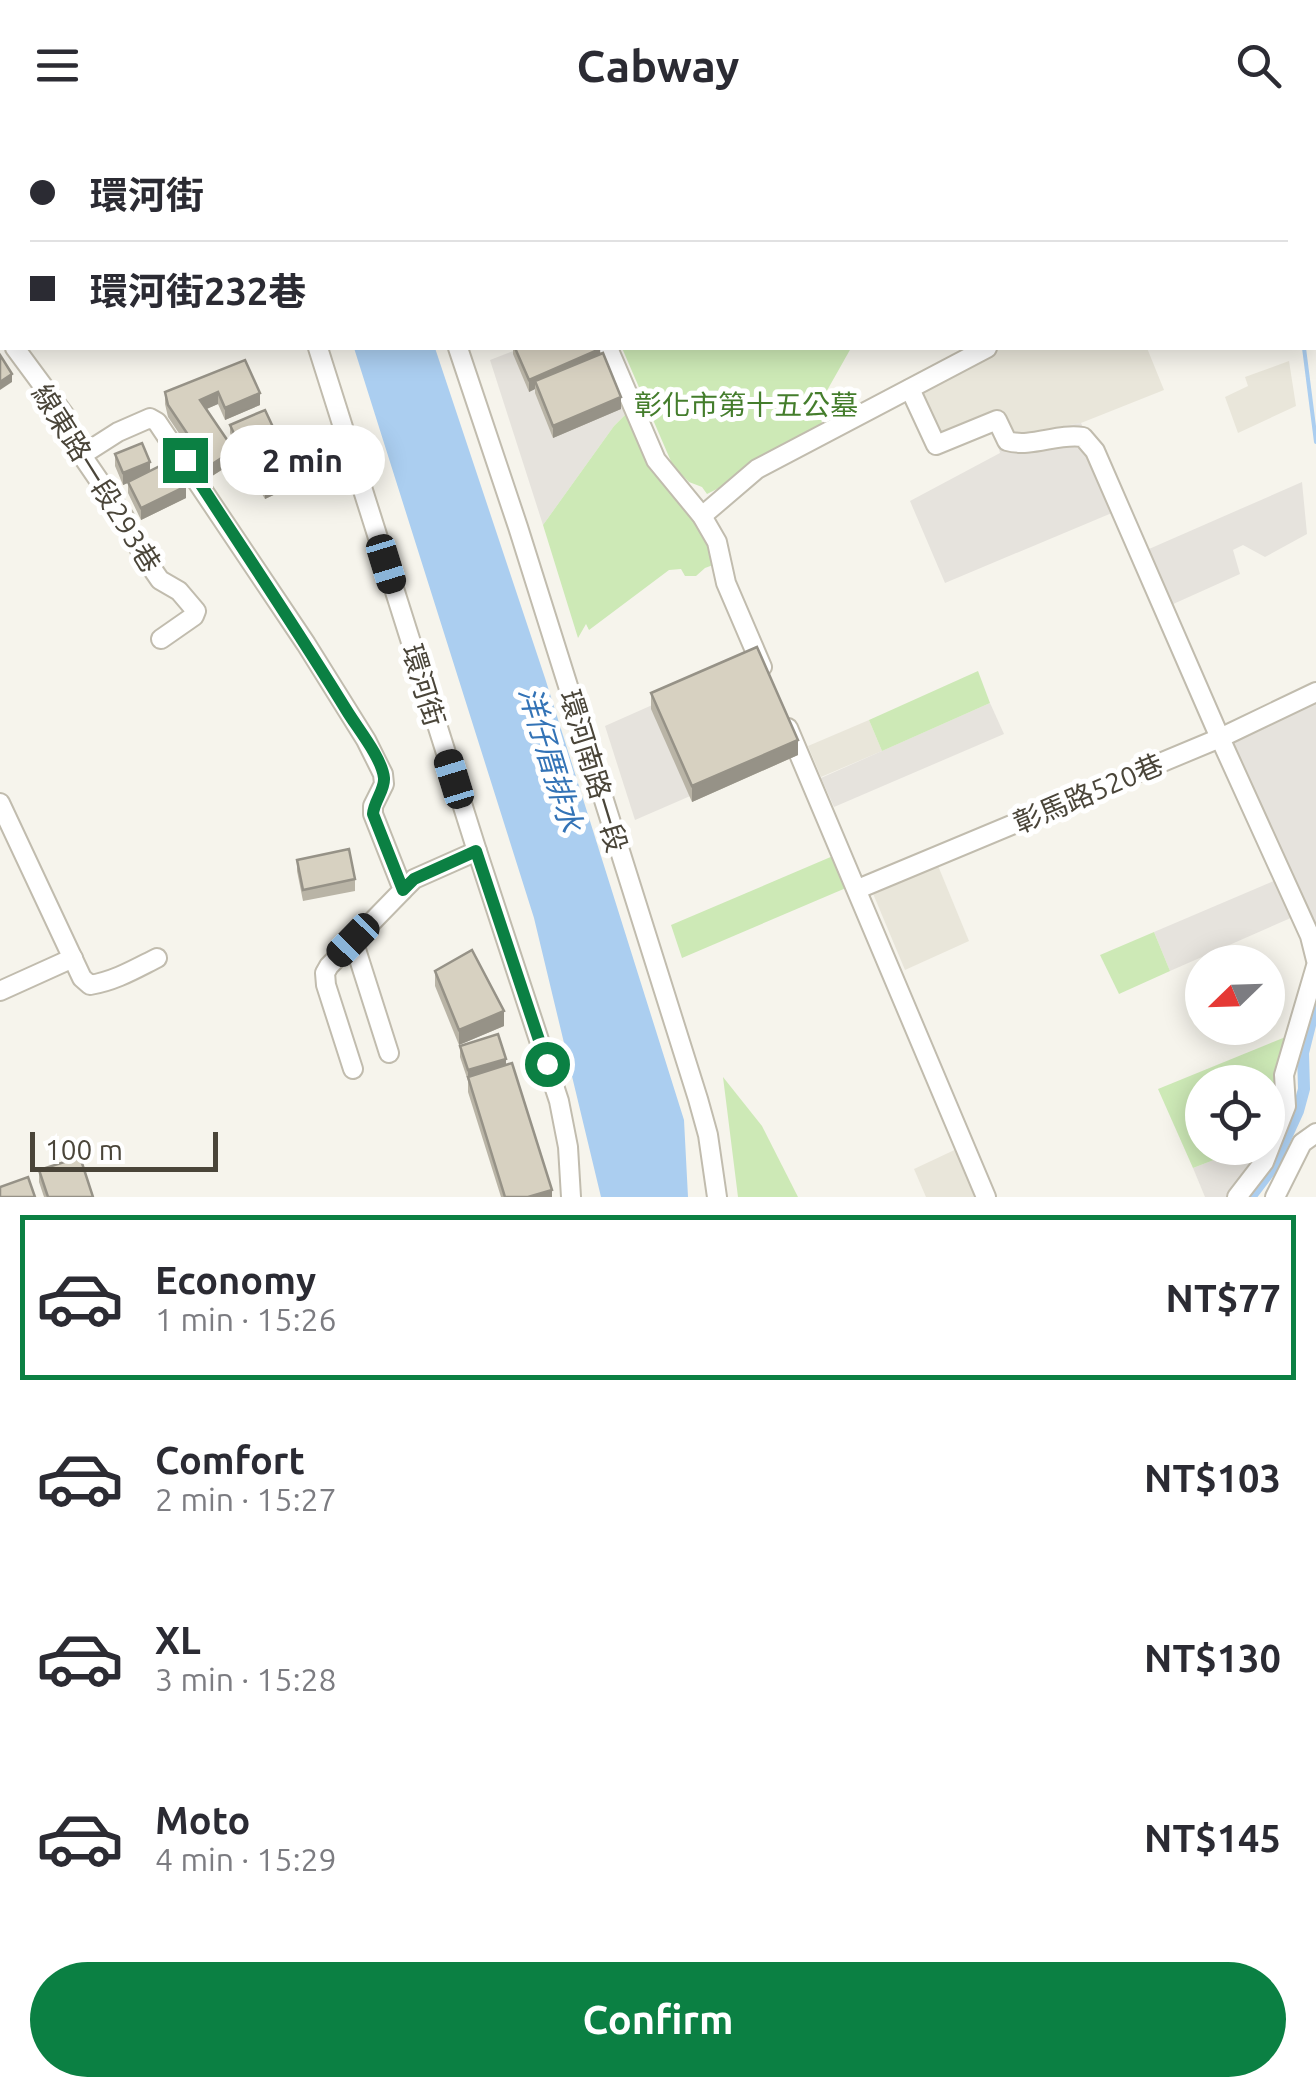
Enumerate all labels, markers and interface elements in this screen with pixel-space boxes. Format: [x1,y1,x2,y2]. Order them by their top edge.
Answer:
icon: menu [30,38,85,93]
icon: search [1231,38,1286,93]
text: Cabway [577,40,739,91]
text: 環河街 [90,174,204,216]
text: 環河街232巷 [90,270,306,312]
street label: 線東路一段293巷 [27,378,167,578]
park label: 彰化市第十五公墓 [634,389,858,420]
callout: 2 min [220,425,385,495]
route end [163,438,208,483]
text: 2 min [262,442,343,478]
car [363,531,409,597]
street label: 環河街 [397,640,451,730]
water label: 洋仔厝排水 [513,682,590,838]
street label: 環河南路一段 [555,686,633,856]
car [431,746,477,812]
street label: 彰馬路520巷 [1009,748,1167,838]
car [321,908,385,972]
north arrow [1185,945,1285,1045]
map controls [1185,945,1285,1165]
route start [525,1042,570,1087]
button: locate [1185,1065,1285,1165]
scale bar [30,1127,218,1172]
text: 100 m [45,1134,123,1165]
icon: car [35,1253,125,1343]
text: Economy [155,1259,316,1301]
text: NT$77 [1166,1277,1281,1319]
text: 1 min · 15:26 [155,1301,337,1337]
icon: car [35,1433,125,1523]
text: Comfort [155,1439,305,1481]
text: NT$103 [1144,1457,1281,1499]
text: 2 min · 15:27 [155,1481,337,1517]
icon: car [35,1613,125,1703]
text: XL [155,1619,201,1661]
text: NT$130 [1144,1637,1281,1679]
text: 3 min · 15:28 [155,1661,337,1697]
icon: car [35,1793,125,1883]
text: Moto [155,1799,250,1841]
text: NT$145 [1144,1817,1281,1859]
text: 4 min · 15:29 [155,1841,337,1877]
button: Confirm [30,1962,1286,2077]

